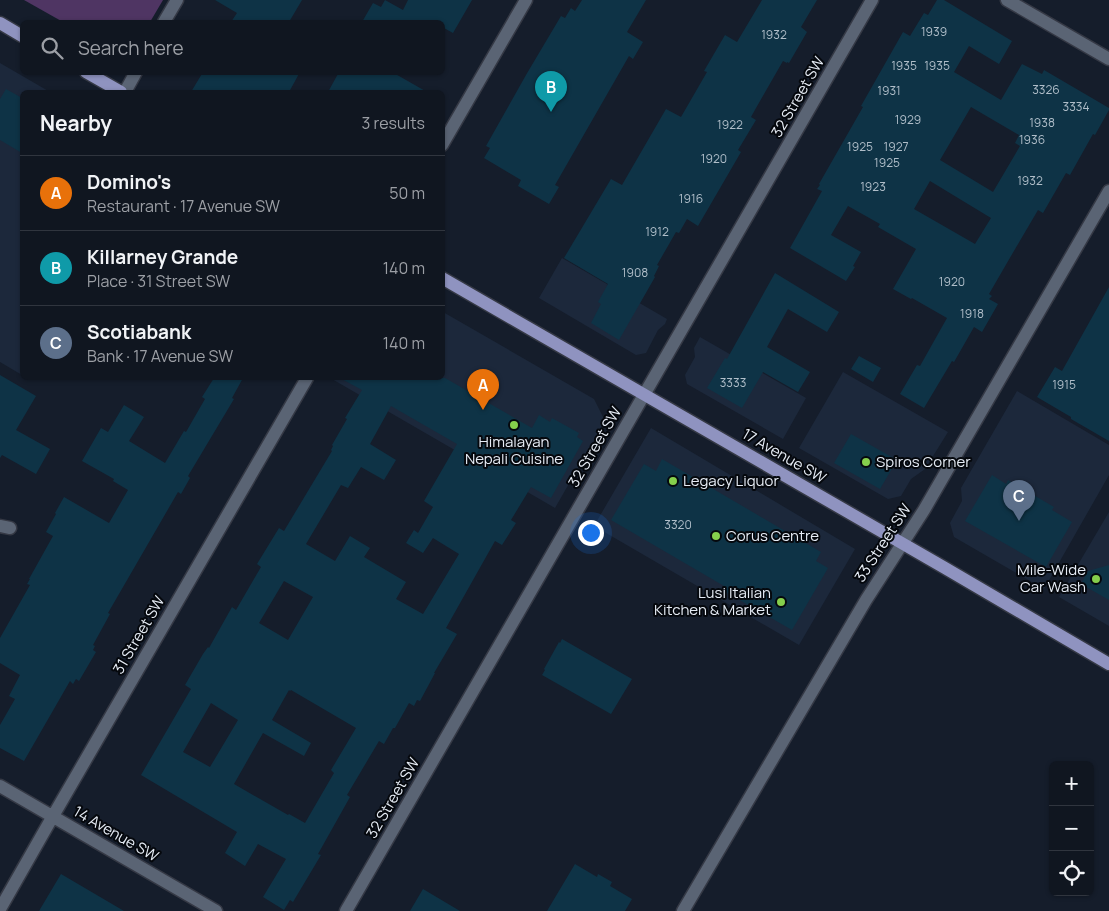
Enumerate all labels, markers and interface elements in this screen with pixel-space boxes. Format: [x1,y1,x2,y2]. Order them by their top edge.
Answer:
search box [20,20,445,75]
house number: 1939 [921,23,947,40]
house number: 1932 [761,26,787,43]
icon: search [38,34,66,62]
text: Search here [78,35,184,61]
street label: 32 Street SW [766,53,829,141]
house number: 1935 [891,57,917,74]
house number: 1935 [924,57,950,74]
pin: B [535,71,567,112]
house number: 3326 [1032,81,1060,98]
house number: 1931 [877,82,901,99]
house number: 3334 [1063,98,1089,115]
text: Nearby [40,109,112,137]
house number: 1929 [895,111,921,128]
text: 3 results [362,112,425,134]
house number: 1938 [1029,114,1055,131]
house number: 1922 [717,116,743,133]
house number: 1936 [1019,131,1045,148]
house number: 1925 [847,138,873,155]
house number: 1927 [884,138,909,155]
house number: 1920 [701,150,727,167]
house number: 1925 [874,154,900,171]
text: Domino's [87,169,171,195]
house number: 1932 [1017,172,1043,189]
house number: 1923 [860,178,886,195]
text: A [51,182,61,204]
text: 50 m [389,182,425,204]
house number: 1916 [679,190,703,207]
text: Restaurant · 17 Avenue SW [87,195,280,217]
house number: 1912 [645,223,669,240]
text: Killarney Grande [87,244,238,270]
text: B [51,257,61,279]
text: 140 m [383,257,425,279]
house number: 1908 [622,264,648,281]
text: Place · 31 Street SW [87,270,230,292]
house number: 1920 [939,273,965,290]
house number: 1918 [960,305,984,322]
text: Scotiabank [87,319,191,345]
text: C [50,332,62,354]
text: 140 m [383,332,425,354]
text: Bank · 17 Avenue SW [87,345,233,367]
pin: A [467,369,499,410]
house number: 3333 [720,374,746,391]
house number: 1915 [1052,376,1076,393]
street label: 32 Street SW [563,403,626,491]
marker: Himalayan Nepali Cuisine [508,419,520,431]
street label: 17 Avenue SW [738,423,830,488]
place label: Himalayan Nepali Cuisine [465,431,563,469]
place label: Spiros Corner [876,451,971,472]
marker: Spiros Corner [860,456,872,468]
place label: Legacy Liquor [683,470,779,491]
marker: Legacy Liquor [667,475,679,487]
pin: C [1003,480,1035,521]
street label: 33 Street SW [849,499,916,586]
house number: 3320 [664,516,692,533]
your location [578,520,604,546]
place label: Corus Centre [726,525,819,546]
marker: Corus Centre [710,530,722,542]
place label: Mile-Wide Car Wash [1017,559,1086,597]
marker: Mile-Wide Car Wash [1090,573,1102,585]
place label: Lusi Italian Kitchen & Market [654,582,771,620]
street label: 31 Street SW [108,592,169,678]
marker: Lusi Italian Kitchen & Market [775,596,787,608]
street label: 32 Street SW [361,754,424,842]
map controls [1049,761,1094,896]
button: + [1049,761,1094,806]
street label: 14 Avenue SW [70,801,163,866]
button: − [1049,806,1094,851]
button: locate [1049,851,1094,896]

